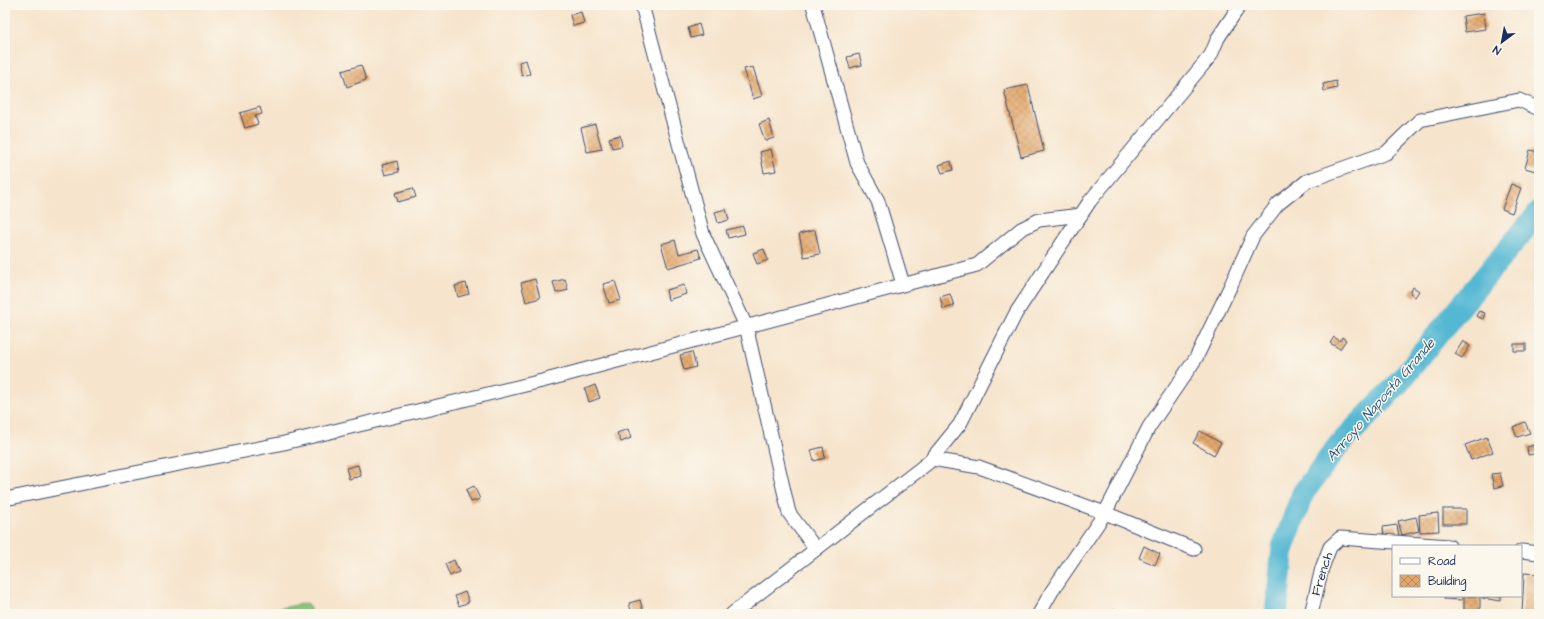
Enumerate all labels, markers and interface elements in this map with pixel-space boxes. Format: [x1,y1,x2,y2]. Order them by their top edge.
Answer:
north arrow [1482,22,1522,62]
text: N [1490,42,1504,58]
water label: Arroyo Napostá Grande [1322,333,1441,466]
legend [1392,545,1522,597]
street label: French [1307,550,1337,598]
text: Road [1428,553,1456,570]
text: Building [1428,573,1466,591]

